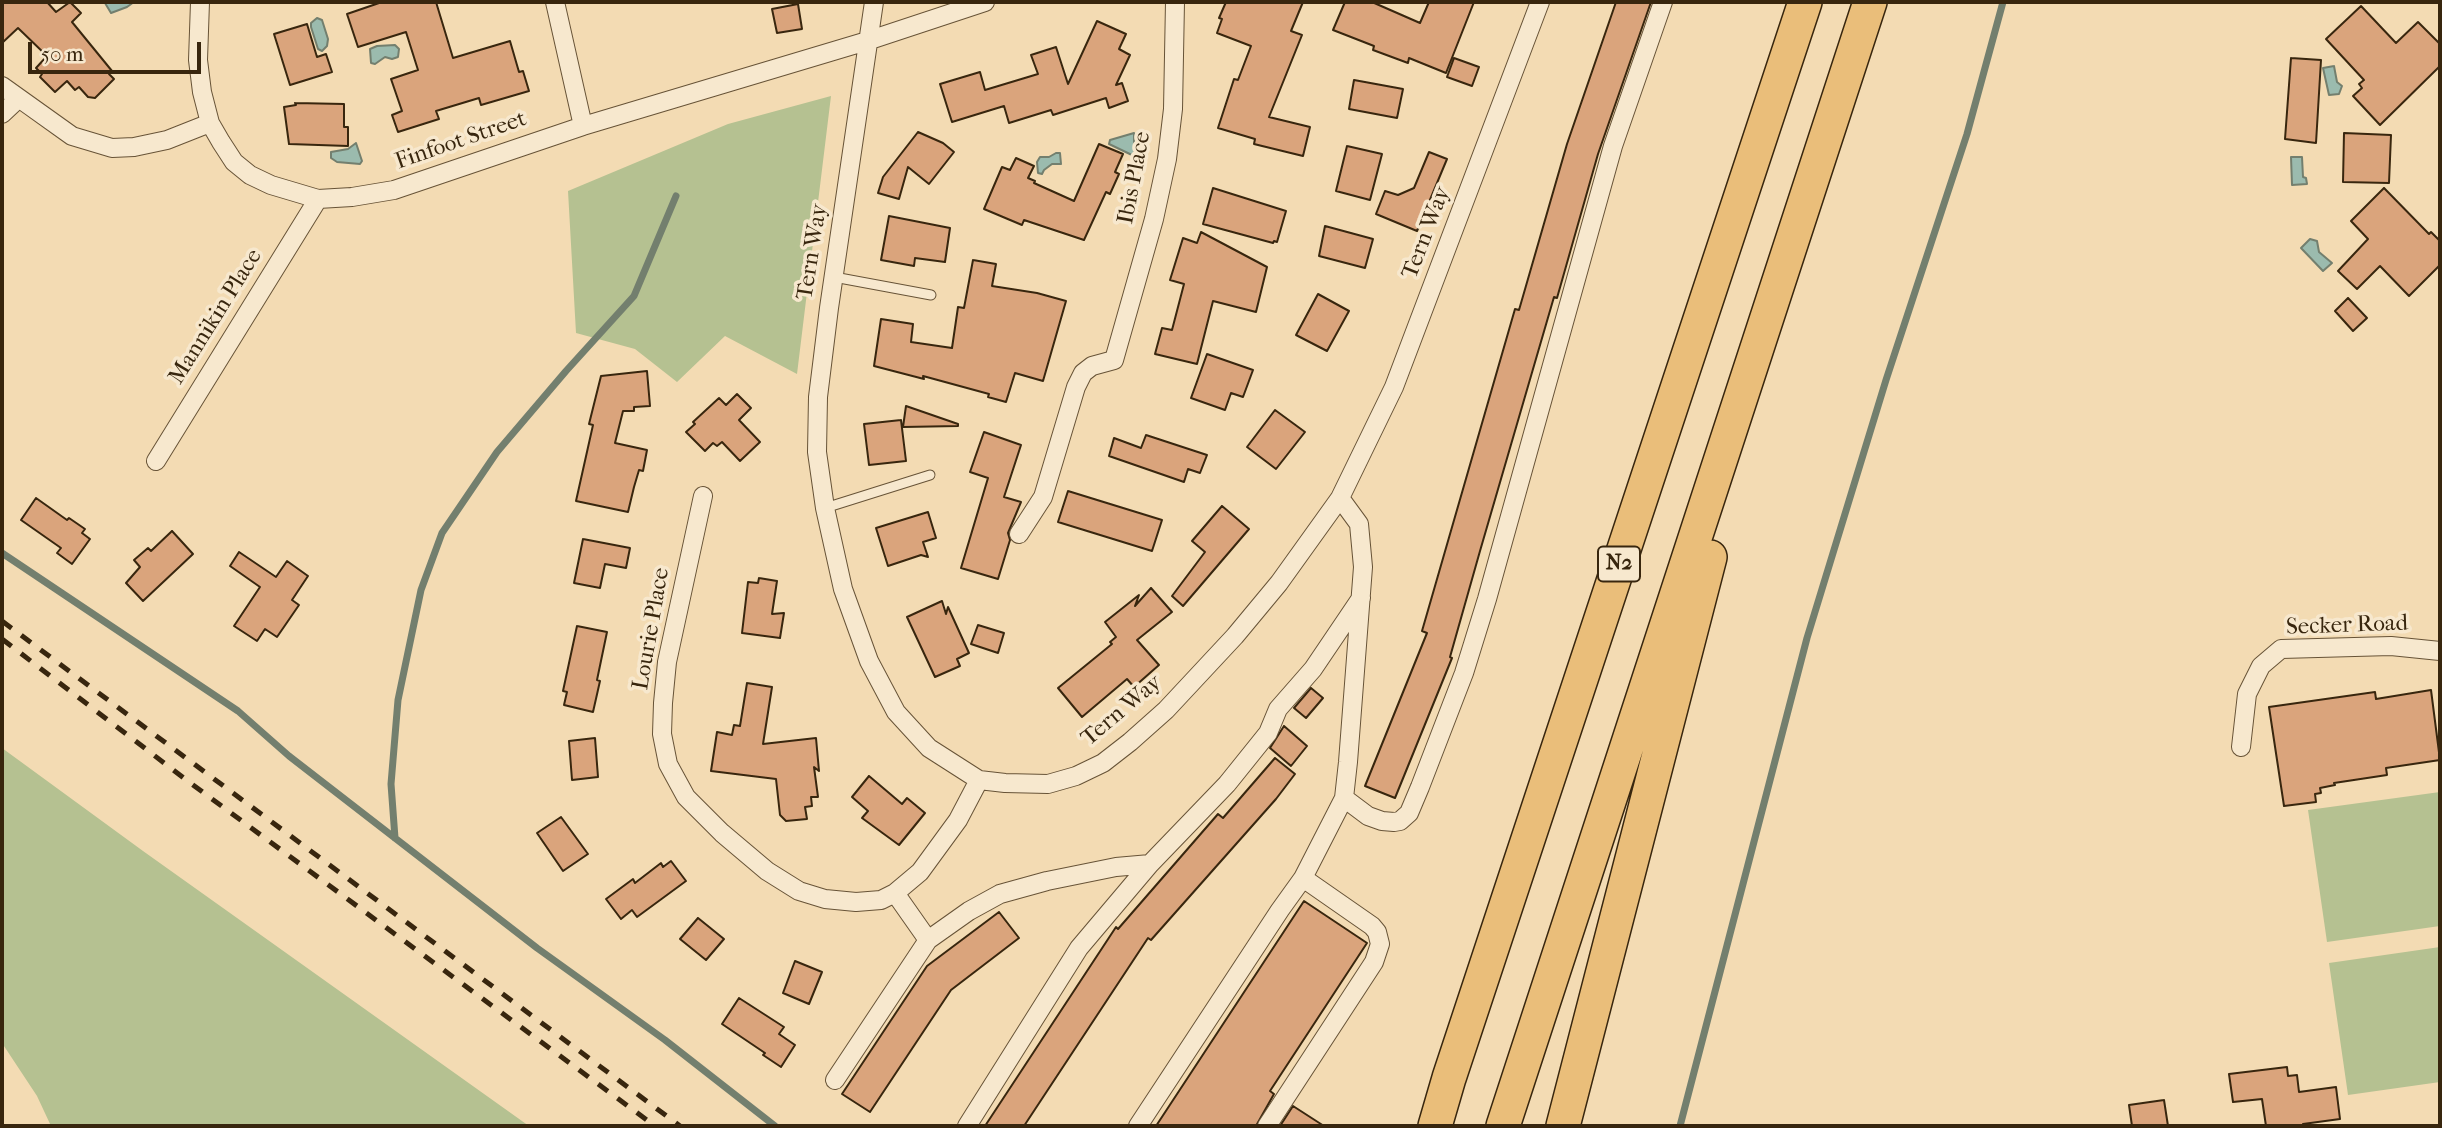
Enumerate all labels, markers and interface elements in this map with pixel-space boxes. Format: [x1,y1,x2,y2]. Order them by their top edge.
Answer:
scale bar [32,28,205,72]
text: 50 m [41,42,84,66]
street label: Finfoot Street [392,106,530,176]
street label: Ibis Place [1113,129,1157,227]
street label: Tern Way [1397,183,1457,283]
street label: Tern Way [792,202,834,302]
street label: Mannikin Place [163,244,269,390]
road number: N2 [1598,546,1640,582]
street label: Lourie Place [628,566,676,692]
street label: Secker Road [2285,610,2409,642]
street label: Tern Way [1076,669,1168,753]

